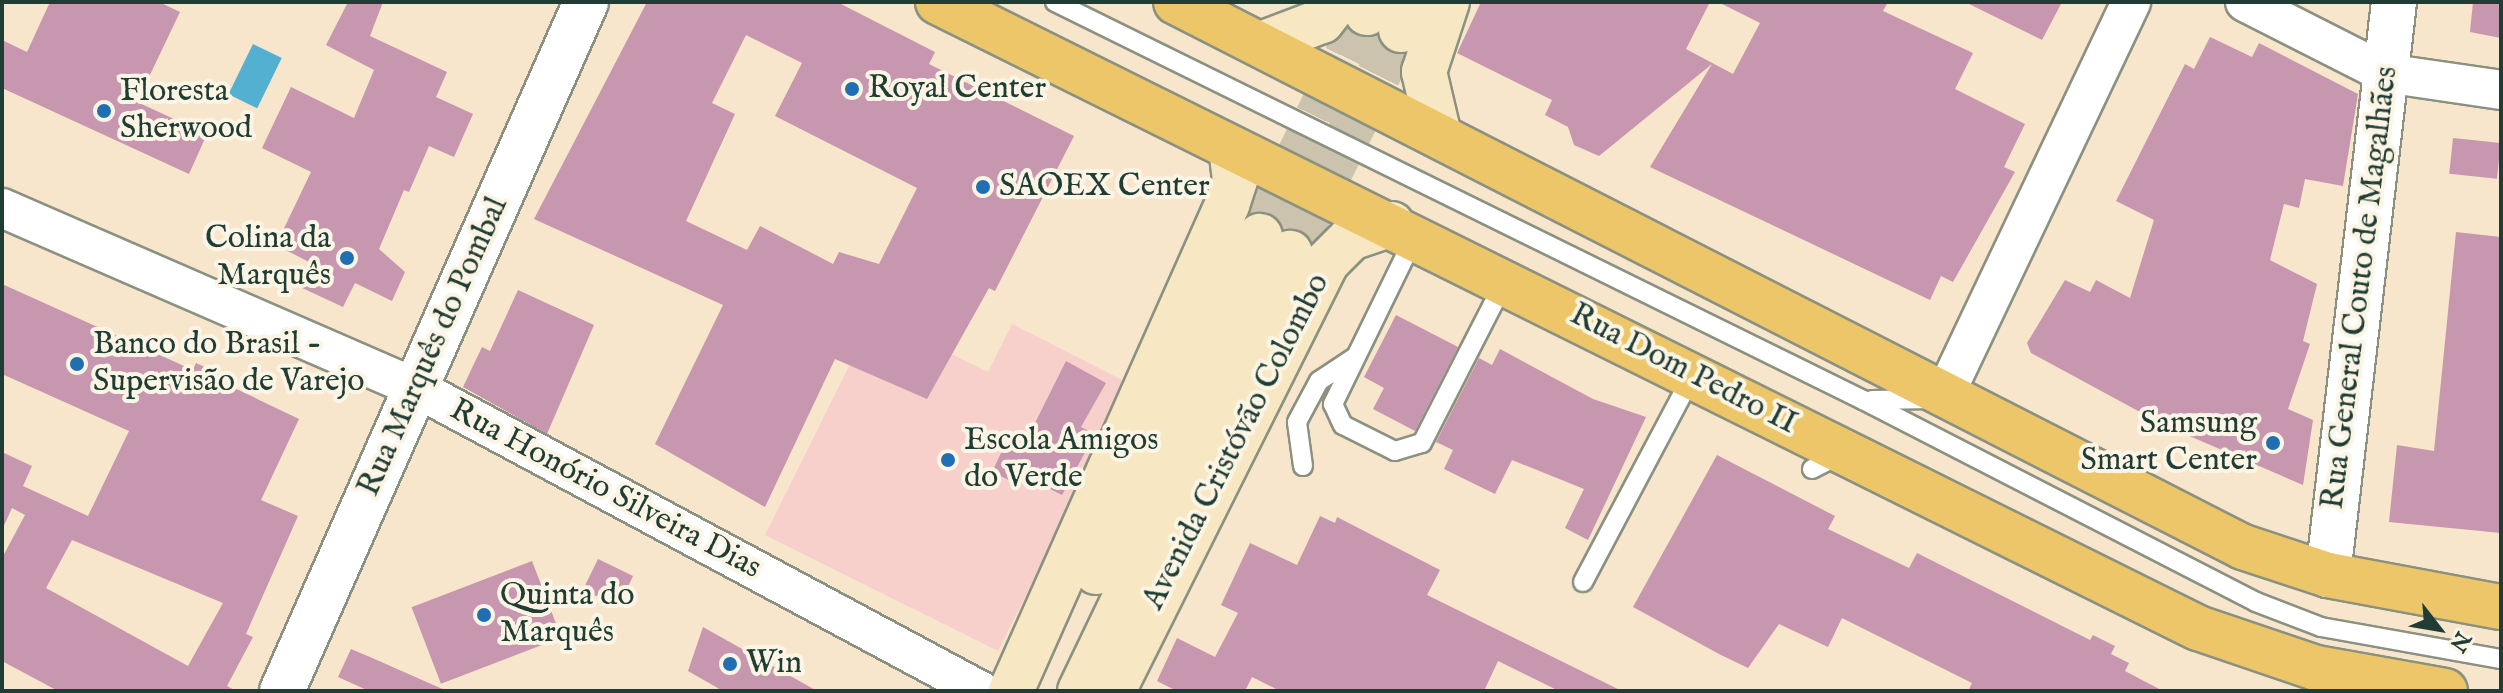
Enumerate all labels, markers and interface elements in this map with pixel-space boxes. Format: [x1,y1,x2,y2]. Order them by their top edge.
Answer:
street label: Rua General Couto de Magalhães [2315,64,2407,512]
place label: Royal Center [868,70,1046,108]
place label: Floresta Sherwood [120,74,252,149]
marker: Royal Center [843,80,861,98]
marker: Floresta Sherwood [95,102,113,120]
place label: SAOEX Center [999,168,1210,206]
marker: SAOEX Center [974,178,992,196]
street label: Rua Marquês do Pombal [351,191,517,503]
place label: Colina da Marquês [205,221,331,296]
marker: Colina da Marquês [338,249,356,267]
street label: Avenida Cristóvão Colombo [1135,268,1339,616]
street label: Rua Dom Pedro II [1563,296,1803,444]
place label: Banco do Brasil - Supervisão de Varejo [93,327,365,402]
marker: Banco do Brasil - Supervisão de Varejo [68,355,86,373]
street label: Rua Honório Silveira Dias [443,392,767,588]
place label: Samsung Smart Center [2080,406,2257,481]
place label: Escola Amigos do Verde [964,423,1159,498]
marker: Samsung Smart Center [2264,434,2282,452]
marker: Escola Amigos do Verde [939,451,957,469]
place label: Quinta do Marquês [500,578,634,653]
north arrow [2399,589,2479,669]
marker: Quinta do Marquês [475,606,493,624]
text: N [2443,626,2476,657]
place label: Win [746,645,802,683]
marker: Win [721,655,739,673]

